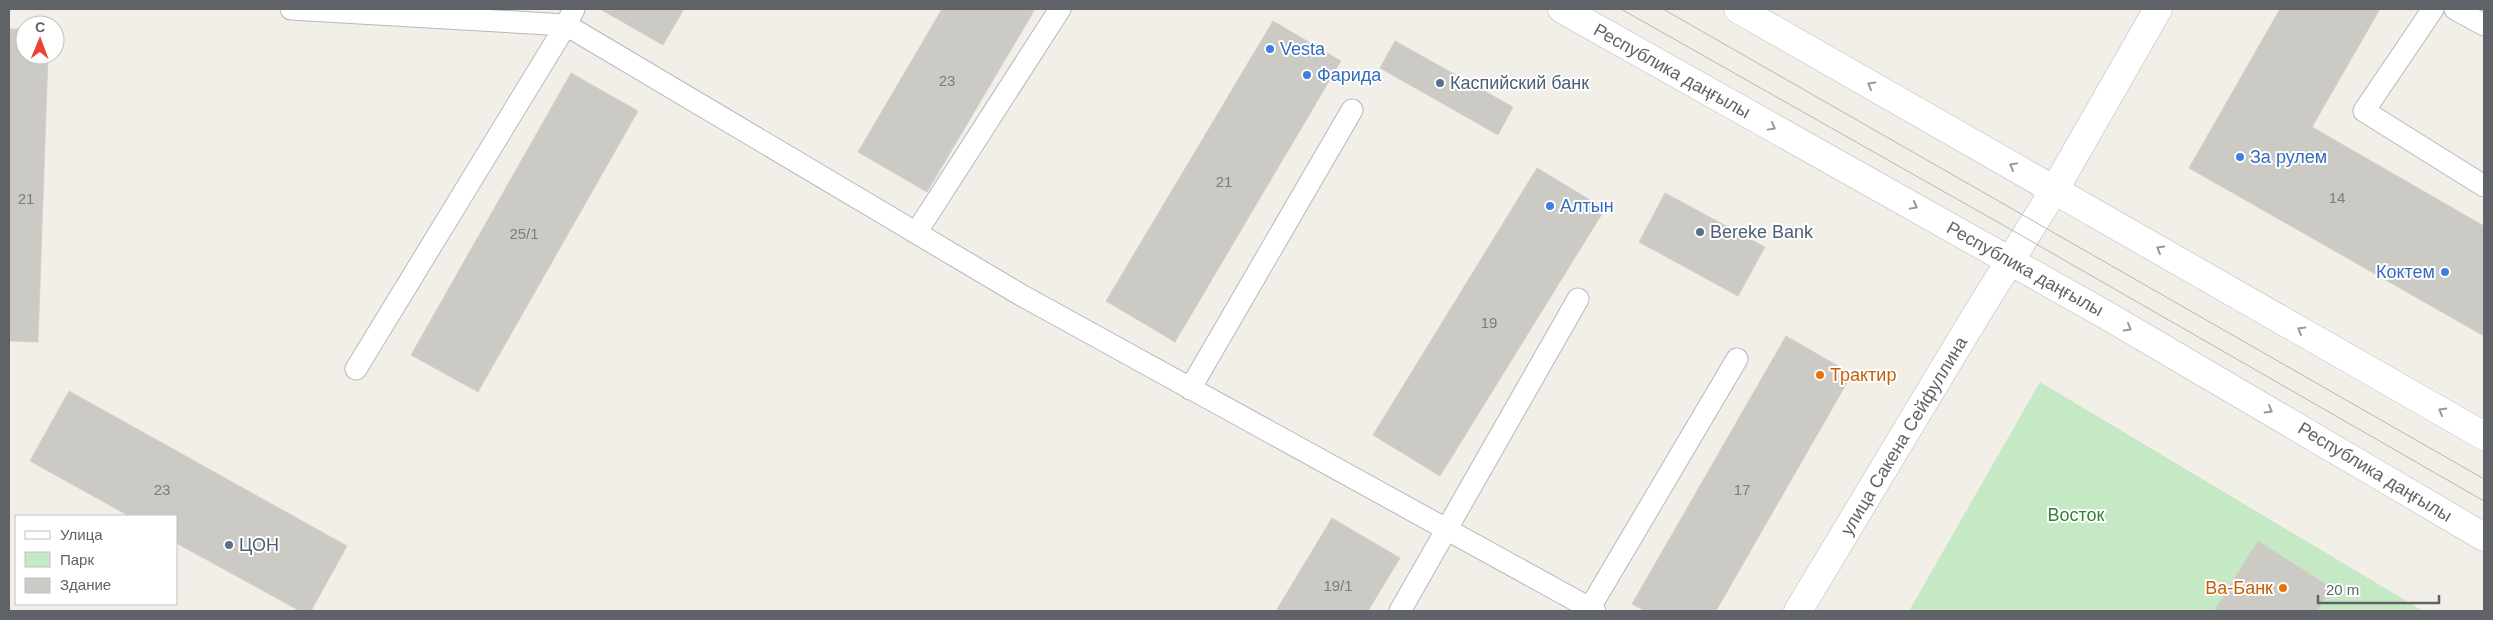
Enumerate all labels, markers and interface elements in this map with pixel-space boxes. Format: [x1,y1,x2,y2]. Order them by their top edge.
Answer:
north arrow [15,15,65,65]
text: С [35,19,45,35]
street label: Республика даңғылы [1590,20,1754,122]
place label: Vesta [1280,39,1326,59]
marker: Vesta [1264,43,1276,55]
place label: Фарида [1317,65,1382,85]
marker: Фарида [1301,69,1313,81]
house number: 23 [939,72,955,89]
place label: Каспийский банк [1450,73,1589,93]
marker: Каспийский банк [1434,77,1446,89]
one-way arrow [1868,81,1877,91]
one-way arrow [1767,121,1776,131]
place label: За рулем [2250,147,2327,167]
marker: За рулем [2234,151,2246,163]
one-way arrow [2009,162,2018,172]
house number: 21 [1216,173,1232,190]
house number: 14 [2329,189,2345,206]
house number: 21 [18,190,34,207]
place label: Алтын [1560,196,1614,216]
marker: Алтын [1544,200,1556,212]
one-way arrow [1909,200,1918,210]
street label: Республика даңғылы [1943,218,2107,320]
place label: Bereke Bank [1710,222,1814,242]
house number: 25/1 [509,225,539,242]
marker: Bereke Bank [1694,226,1706,238]
one-way arrow [2157,246,2166,256]
place label: Коктем [2376,262,2435,282]
marker: Коктем [2439,266,2451,278]
house number: 19 [1481,314,1497,331]
one-way arrow [2123,321,2132,331]
one-way arrow [2298,327,2307,337]
street label: улица Сакена Сейфуллина [1837,332,1972,539]
place label: Трактир [1830,365,1896,385]
marker: Трактир [1814,369,1826,381]
one-way arrow [2263,403,2272,413]
one-way arrow [2438,408,2447,418]
street label: Республика даңғылы [2294,418,2456,526]
house number: 23 [154,481,170,498]
house number: 17 [1734,481,1750,498]
park label: Восток [2048,505,2105,525]
legend [15,515,178,605]
text: Улица [60,526,103,543]
place label: ЦОН [239,535,279,555]
marker: ЦОН [223,539,235,551]
text: Парк [60,551,94,568]
scale bar [2318,572,2439,604]
text: Здание [60,576,111,593]
house number: 19/1 [1323,577,1353,594]
place label: Ва-Банк [2205,578,2273,598]
text: 20 m [2326,581,2359,598]
marker: Ва-Банк [2277,582,2289,594]

